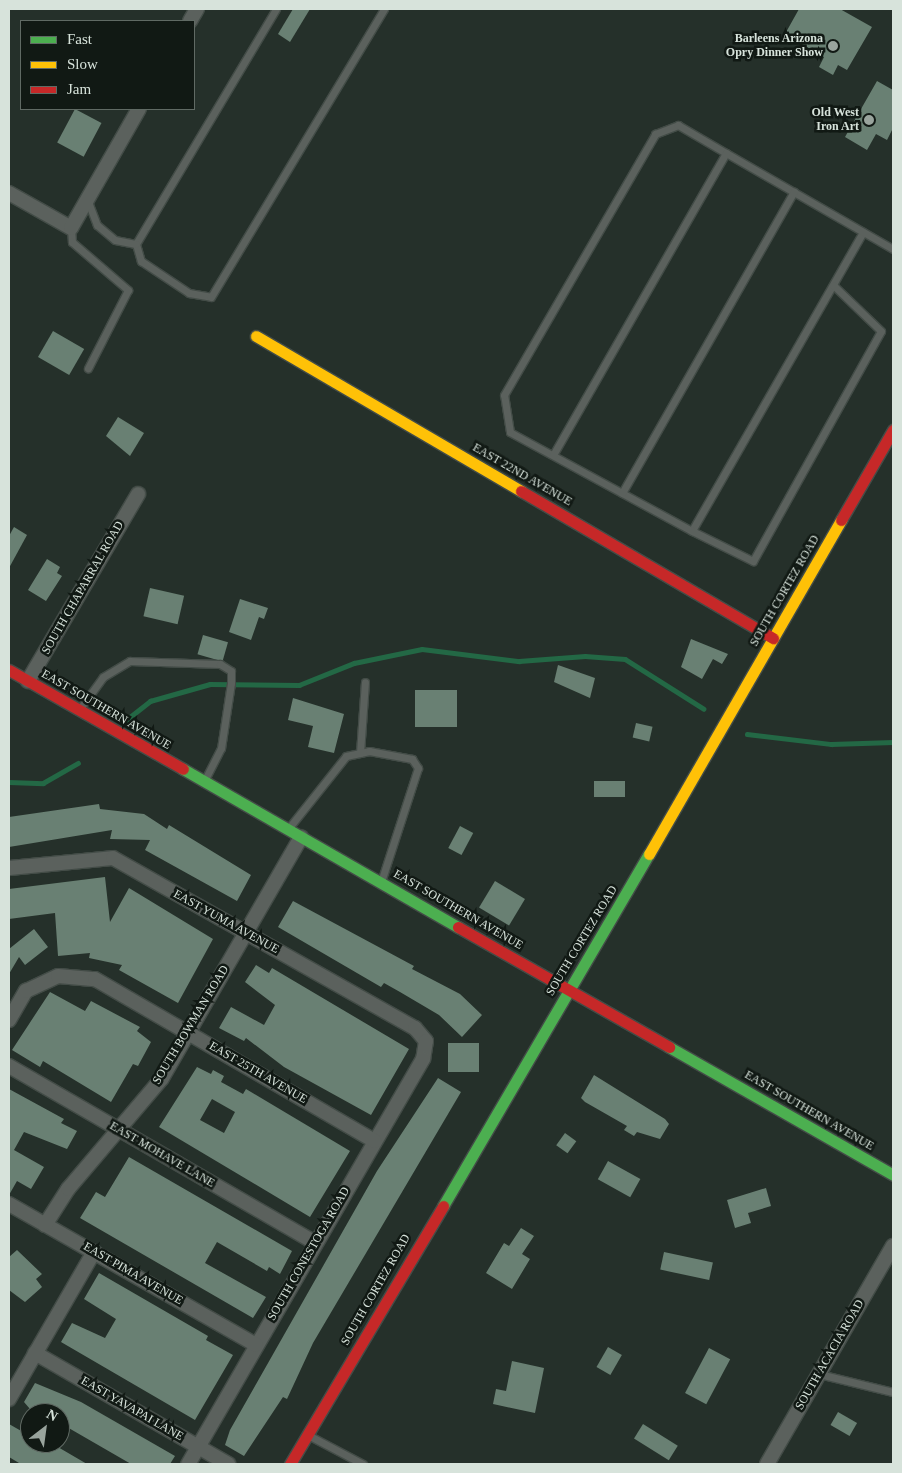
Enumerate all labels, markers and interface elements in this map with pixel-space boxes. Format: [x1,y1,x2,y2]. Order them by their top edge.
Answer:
legend [20,20,195,110]
text: Fast [67,31,92,47]
place label: Barleens Arizona Opry Dinner Show [726,32,823,60]
marker: Barleens Arizona Opry Dinner Show [827,40,839,52]
text: Slow [67,56,98,72]
text: Jam [67,81,91,97]
place label: Old West Iron Art [811,106,859,134]
marker: Old West Iron Art [863,114,875,126]
street label: EAST 22ND AVENUE [469,440,575,510]
street label: SOUTH CHAPARRAL ROAD [39,519,127,657]
street label: SOUTH CORTEZ ROAD [747,533,823,649]
street label: EAST SOUTHERN AVENUE [38,667,174,753]
street label: EAST SOUTHERN AVENUE [390,867,526,953]
street label: SOUTH CORTEZ ROAD [543,883,621,999]
street label: EAST YUMA AVENUE [170,887,282,957]
street label: SOUTH BOWMAN ROAD [150,963,232,1087]
street label: EAST 25TH AVENUE [206,1039,310,1107]
street label: EAST SOUTHERN AVENUE [741,1068,877,1154]
street label: EAST MOHAVE LANE [107,1119,217,1191]
street label: SOUTH CONESTOGA ROAD [265,1184,353,1324]
street label: SOUTH CORTEZ ROAD [338,1232,414,1348]
street label: EAST PIMA AVENUE [80,1239,186,1309]
street label: SOUTH ACACIA ROAD [792,1297,868,1413]
street label: EAST YAVAPAI LANE [78,1374,186,1444]
north arrow [20,1403,70,1453]
text: N [44,1406,60,1424]

